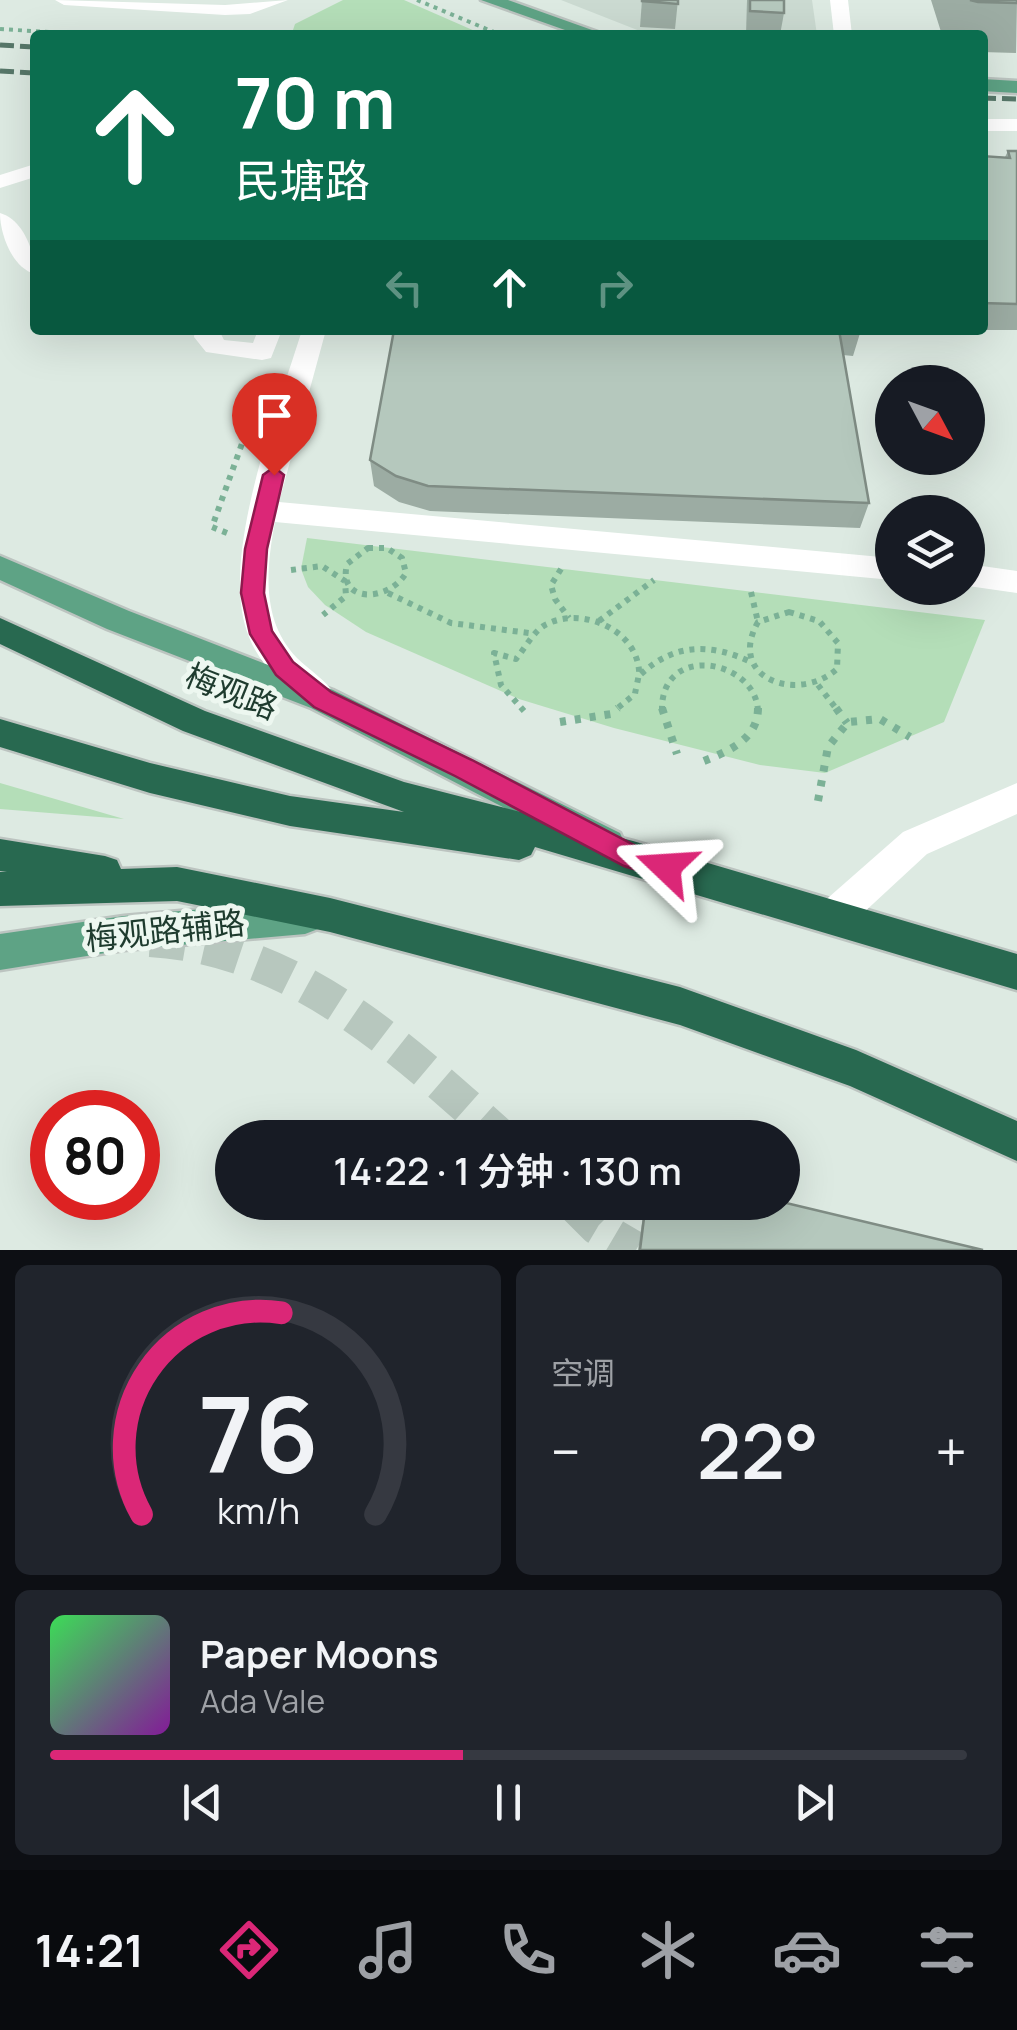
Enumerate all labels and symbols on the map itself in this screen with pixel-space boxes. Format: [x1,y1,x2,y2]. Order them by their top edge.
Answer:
north arrow [875,365,985,475]
pin [232,373,317,476]
street label: 梅观路 [179,653,285,729]
position arrow [614,815,718,919]
street label: 梅观路辅路 [83,900,247,960]
speed limit sign: 80 [30,1090,160,1220]

